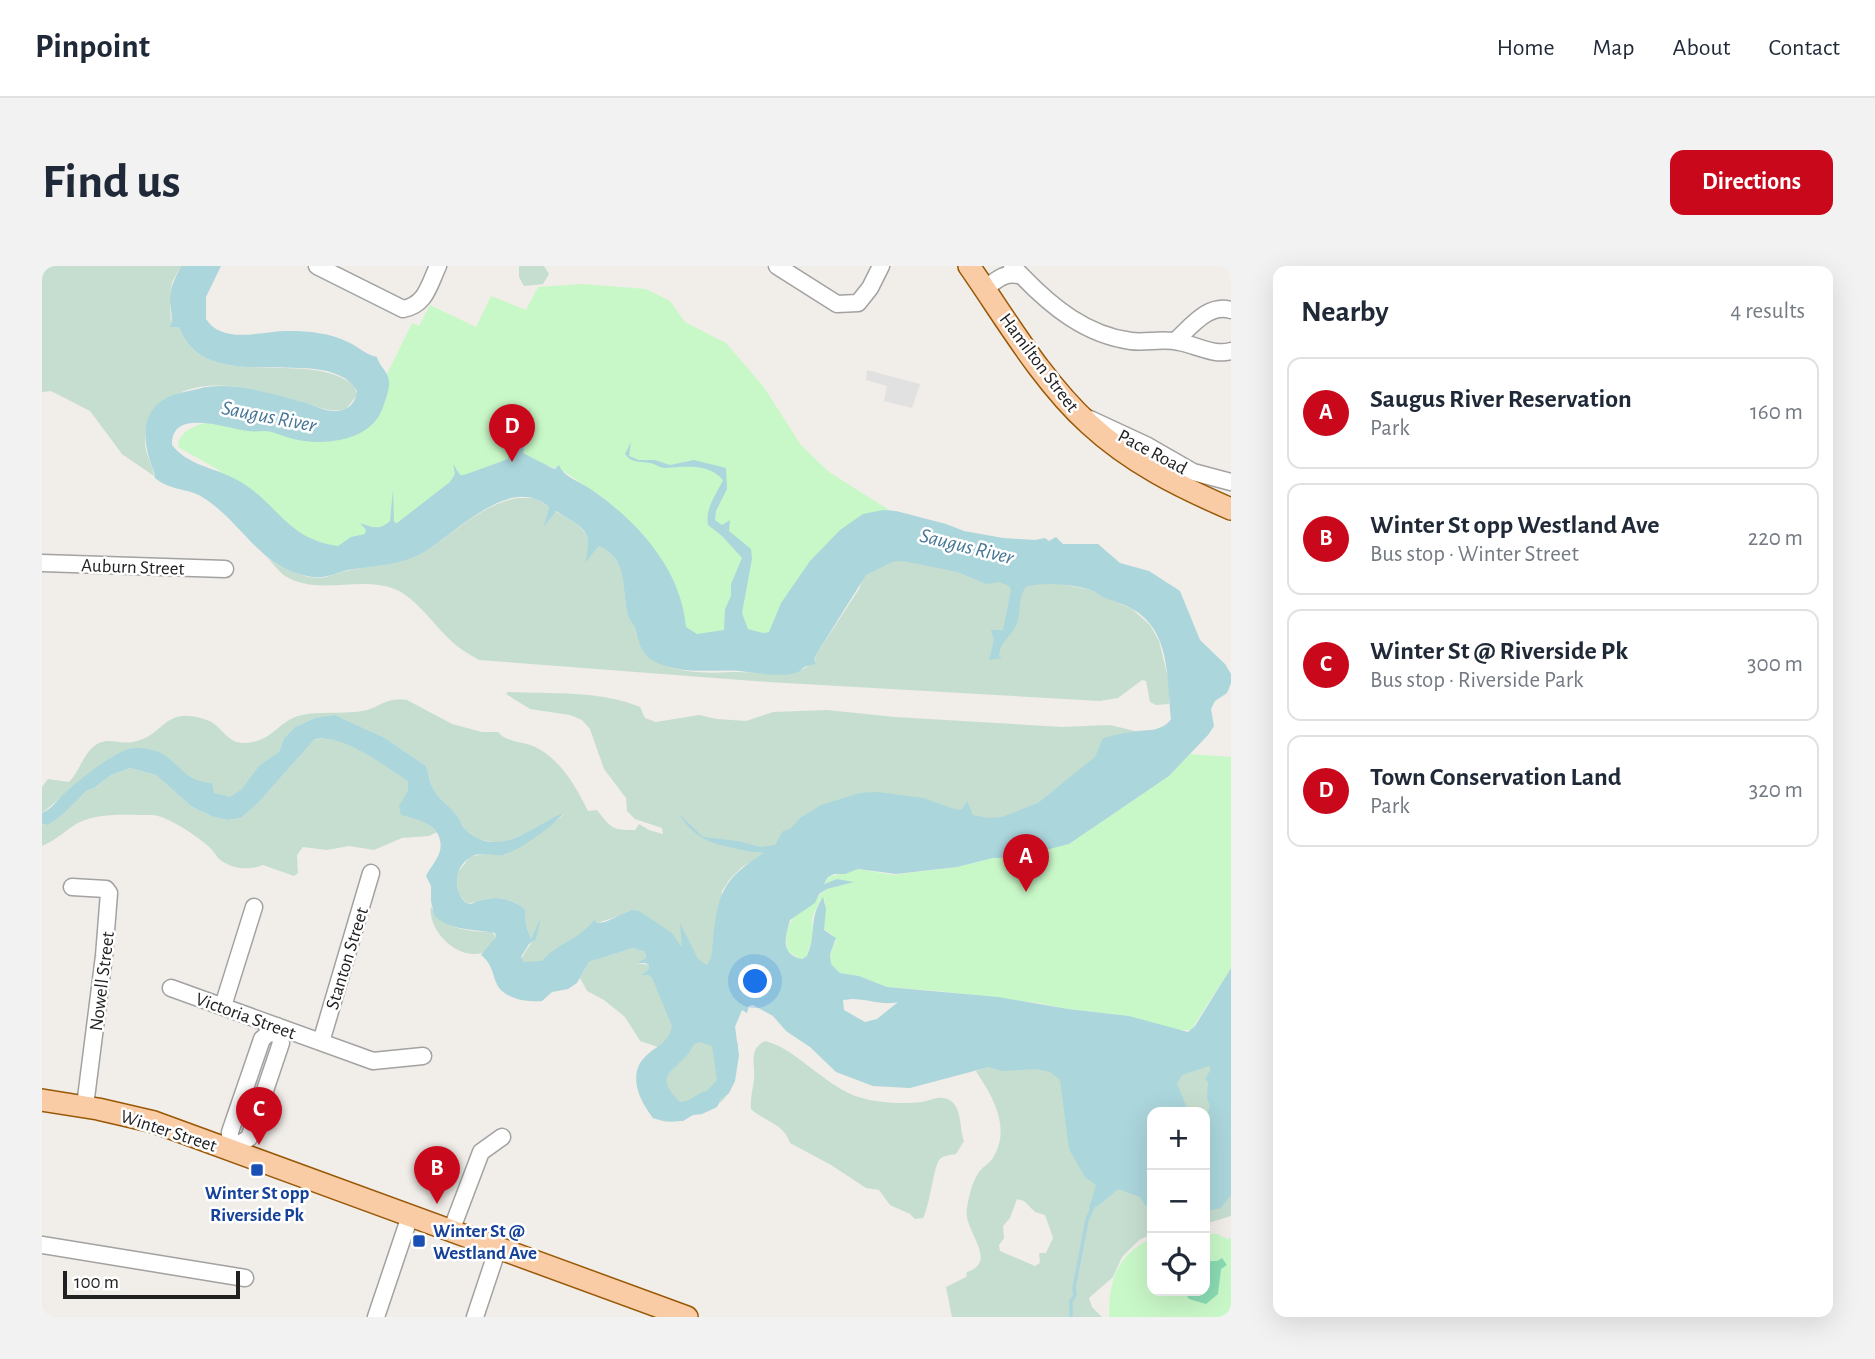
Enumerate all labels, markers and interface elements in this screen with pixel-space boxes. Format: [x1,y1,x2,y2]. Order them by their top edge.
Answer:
text: Pinpoint [35,31,150,64]
text: Home [1497,36,1555,60]
text: Map [1593,36,1635,60]
text: About [1673,36,1730,60]
text: Contact [1768,36,1840,60]
button: Directions [1670,150,1833,215]
text: Find us [42,158,181,207]
text: Nearby [1301,297,1389,327]
text: 4 results [1730,300,1805,323]
street label: Hamilton Street [996,310,1082,416]
text: Saugus River Reservation [1370,386,1632,412]
water label: Saugus River [220,397,319,436]
text: A [1319,401,1333,424]
text: 160 m [1750,401,1803,424]
pin: D [489,404,535,462]
text: Park [1370,417,1410,440]
street label: Pace Road [1115,426,1190,478]
text: Winter St opp Westland Ave [1370,512,1660,538]
water label: Saugus River [918,525,1017,569]
text: B [1319,527,1333,550]
text: 220 m [1748,527,1803,550]
text: Bus stop · Winter Street [1370,543,1579,566]
street label: Auburn Street [81,556,185,579]
text: Winter St @ Riverside Pk [1370,638,1628,664]
text: C [1320,653,1332,676]
text: 300 m [1747,653,1803,676]
text: Bus stop · Riverside Park [1370,669,1584,692]
text: Town Conservation Land [1370,764,1621,790]
text: D [1318,779,1334,802]
text: 320 m [1749,779,1803,802]
text: Park [1370,795,1410,818]
pin: A [1003,834,1049,892]
street label: Stanton Street [323,905,372,1012]
street label: Nowell Street [87,930,118,1032]
your location [738,964,772,998]
street label: Victoria Street [193,990,298,1043]
pin: C [236,1087,282,1145]
street label: Winter Street [118,1107,219,1156]
map controls [1147,1107,1210,1296]
button: + [1147,1107,1210,1170]
pin: B [414,1146,460,1204]
marker: Winter St opp Riverside Pk [249,1162,265,1178]
button: − [1147,1170,1210,1233]
place label: Winter St opp Riverside Pk [205,1184,310,1225]
place label: Winter St @ Westland Ave [433,1222,537,1263]
marker: Winter St @ Westland Ave [411,1233,427,1249]
button: locate [1147,1233,1210,1296]
scale bar [63,1268,240,1300]
text: 100 m [74,1273,119,1292]

